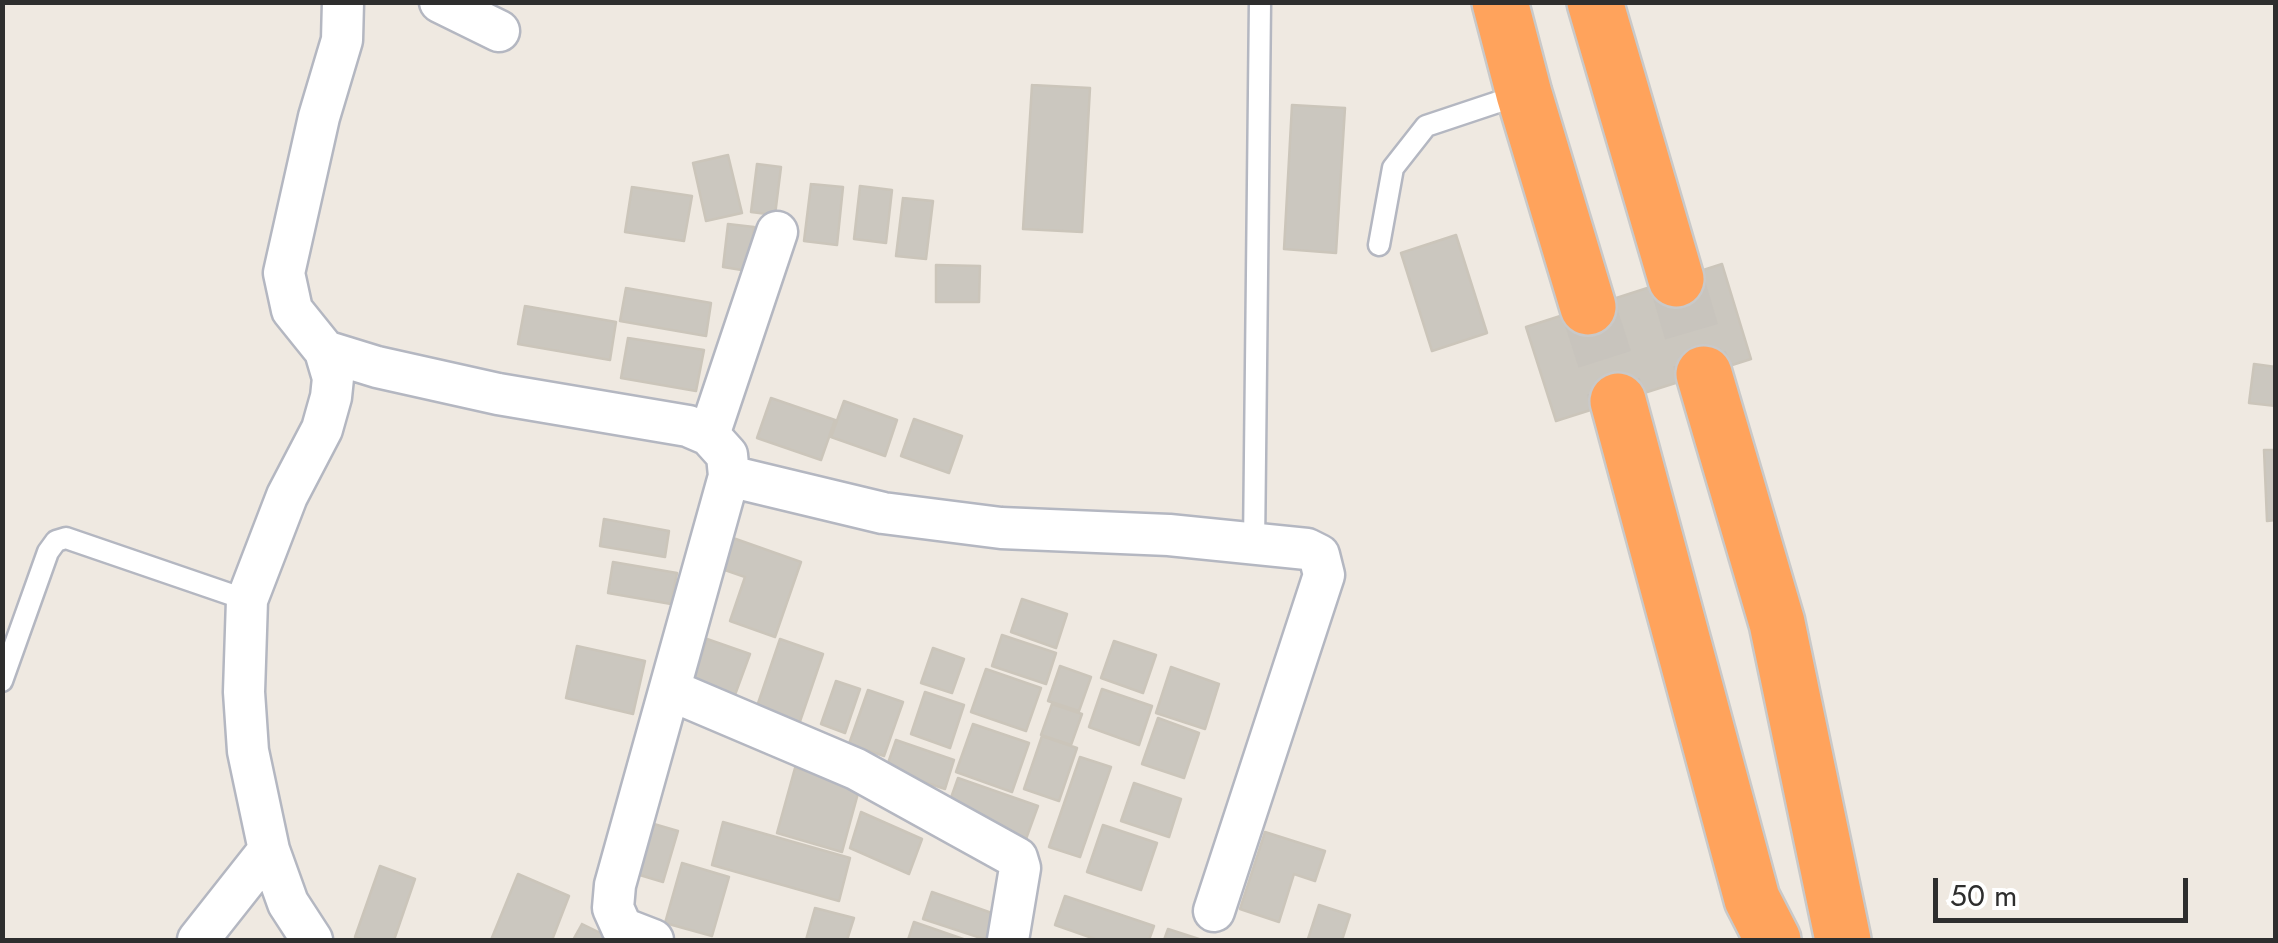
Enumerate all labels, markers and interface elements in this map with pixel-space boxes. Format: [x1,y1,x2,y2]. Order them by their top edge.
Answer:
scale bar [1938,858,2193,920]
text: 50 m [1950,874,2017,917]

